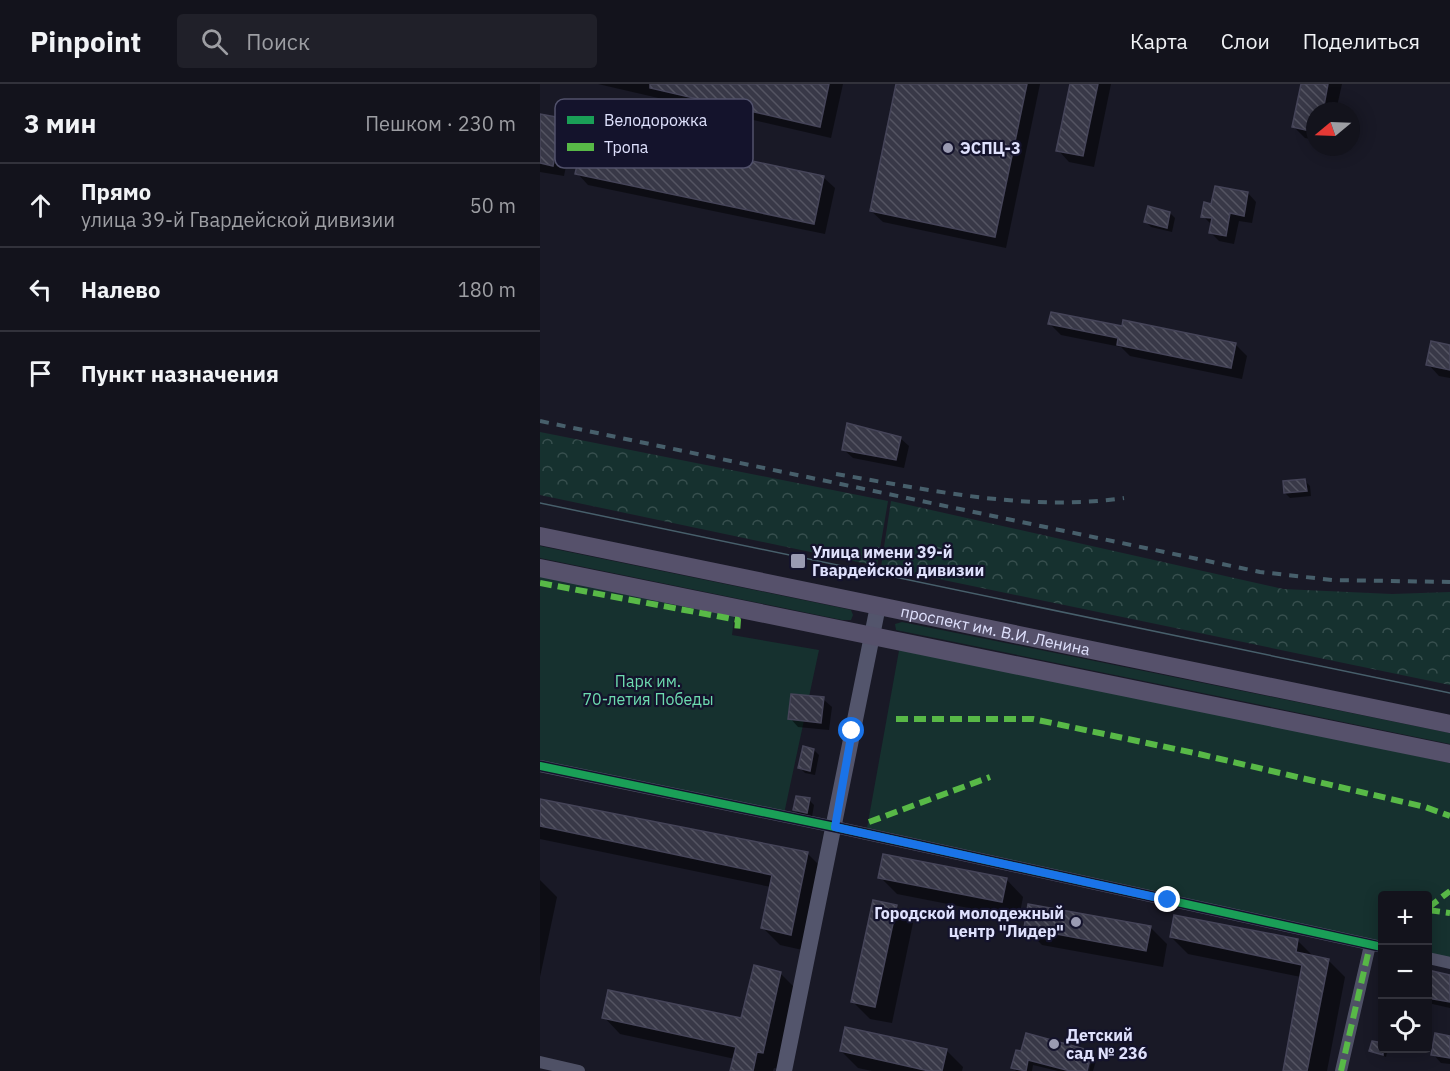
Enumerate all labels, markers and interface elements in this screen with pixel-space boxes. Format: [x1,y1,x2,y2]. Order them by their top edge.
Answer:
search box [177,14,597,68]
text: Pinpoint [30,23,141,60]
icon: search [198,25,231,58]
text: Поиск [246,27,310,56]
text: Карта [1130,27,1188,55]
text: Слои [1221,27,1270,55]
text: Поделиться [1303,27,1420,55]
legend [555,99,753,168]
north arrow [1306,102,1360,156]
text: 3 мин [24,106,96,140]
text: Пешком · 230 m [365,110,516,137]
text: Велодорожка [604,110,708,130]
text: Тропа [604,137,649,157]
place label: ЭСПЦ-3 [960,138,1021,158]
marker: ЭСПЦ-3 [941,141,955,155]
text: Прямо [81,177,151,206]
icon: ahead [24,189,57,222]
text: 50 m [470,192,516,219]
text: улица 39-й Гвардейской дивизии [81,206,395,233]
icon: left [24,273,57,306]
text: Налево [81,275,160,304]
text: 180 m [458,276,516,303]
icon: arrive [24,357,57,390]
text: Пункт назначения [81,359,279,388]
place label: Улица имени 39-й Гвардейской дивизии [812,542,984,580]
marker: Улица имени 39-й Гвардейской дивизии [789,552,807,570]
street label: проспект им. В.И. Ленина [899,601,1092,659]
park label: Парк им. 70-летия Победы [582,671,714,709]
route start [838,717,864,743]
route end [1154,886,1180,912]
map controls [1378,891,1432,1053]
button: + [1378,891,1432,945]
place label: Городской молодежный центр "Лидер" [874,903,1064,941]
marker: Городской молодежный центр "Лидер" [1069,915,1083,929]
button: − [1378,945,1432,999]
button: locate [1378,999,1432,1053]
place label: Детский сад № 236 [1066,1025,1148,1063]
marker: Детский сад № 236 [1047,1037,1061,1051]

